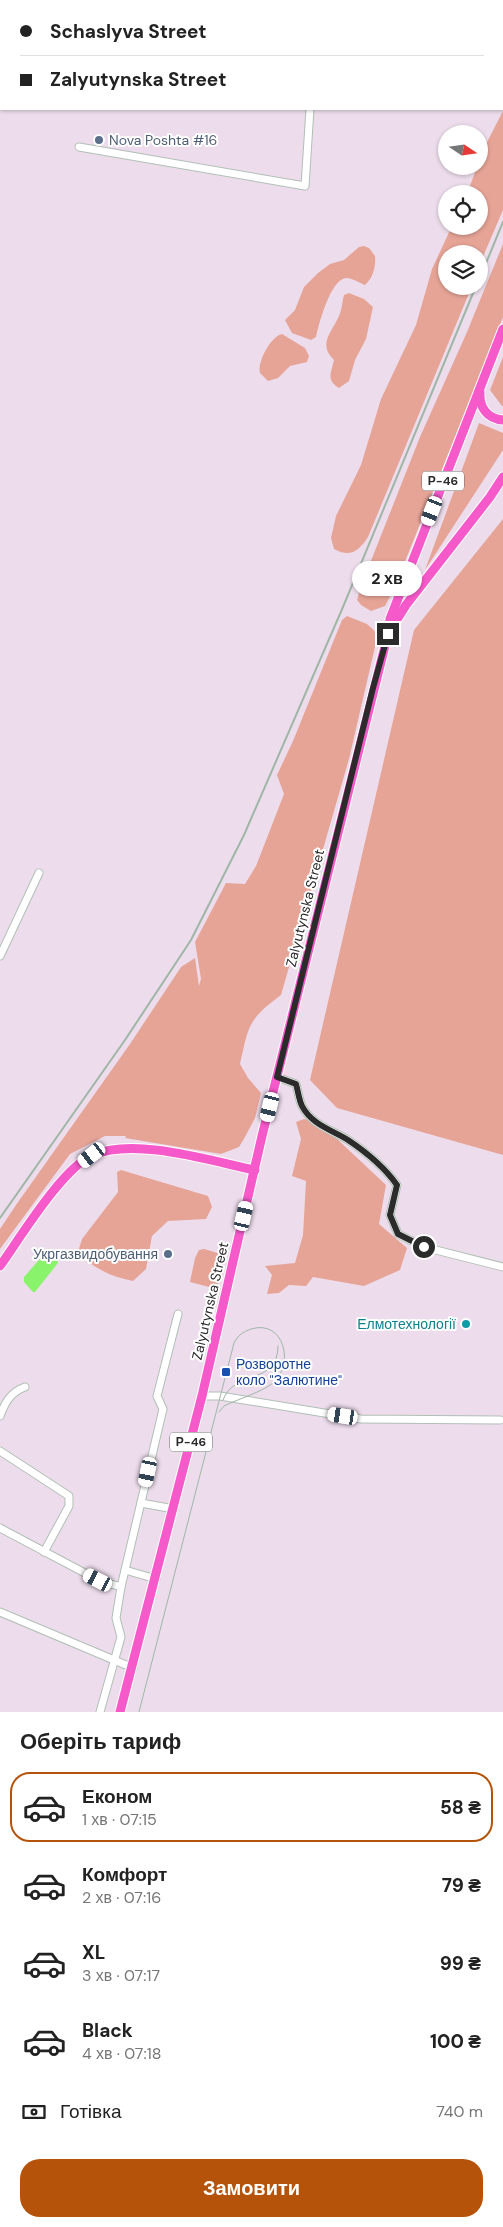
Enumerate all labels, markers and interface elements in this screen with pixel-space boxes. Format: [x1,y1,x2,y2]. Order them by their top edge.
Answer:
text: Schaslyva Street [50,19,207,44]
text: Zalyutynska Street [50,67,226,92]
north arrow [438,125,488,175]
map controls [438,125,488,295]
place label: Nova Poshta #16 [109,131,217,149]
marker: Nova Poshta #16 [93,134,105,146]
button: locate [438,185,488,235]
button: layers [438,245,488,295]
road number: Р-46 [422,472,464,491]
car [419,494,444,528]
callout: 2 хв [353,562,423,596]
text: 2 хв [371,568,403,589]
route end [377,623,399,645]
street label: Zalyutynska Street [282,847,328,969]
car [259,1091,280,1123]
car [75,1140,108,1170]
car [233,1200,254,1232]
route start [413,1236,435,1258]
street label: Zalyutynska Street [188,1240,232,1362]
place label: Укргазвидобування [33,1245,158,1263]
marker: Укргазвидобування [162,1248,174,1260]
place label: Елмотехнології [357,1315,456,1333]
marker: Елмотехнології [460,1318,472,1330]
place label: Розворотне коло "Залютине" [236,1355,342,1389]
marker: Розворотне коло "Залютине" [220,1366,232,1378]
car [327,1406,358,1426]
road number: Р-46 [170,1432,212,1451]
car [137,1456,158,1488]
car [81,1567,114,1593]
text: Оберіть тариф [20,1727,181,1756]
text: Економ [82,1784,152,1809]
icon: car [22,1785,67,1830]
text: 58 ₴ [440,1795,481,1820]
text: 1 хв · 07:15 [82,1809,157,1830]
text: Комфорт [82,1862,167,1887]
icon: car [22,1863,67,1908]
text: 79 ₴ [442,1873,481,1898]
text: 2 хв · 07:16 [82,1887,161,1908]
text: XL [82,1940,105,1965]
icon: car [22,1941,67,1986]
text: 99 ₴ [440,1951,481,1976]
text: 3 хв · 07:17 [82,1965,160,1986]
text: Black [82,2018,133,2043]
icon: car [22,2019,67,2064]
text: 100 ₴ [430,2029,481,2054]
text: 4 хв · 07:18 [82,2043,161,2064]
icon: cash [20,2098,48,2126]
text: Готівка [60,2099,121,2124]
text: 740 m [436,2101,483,2122]
button: Замовити [20,2159,483,2217]

